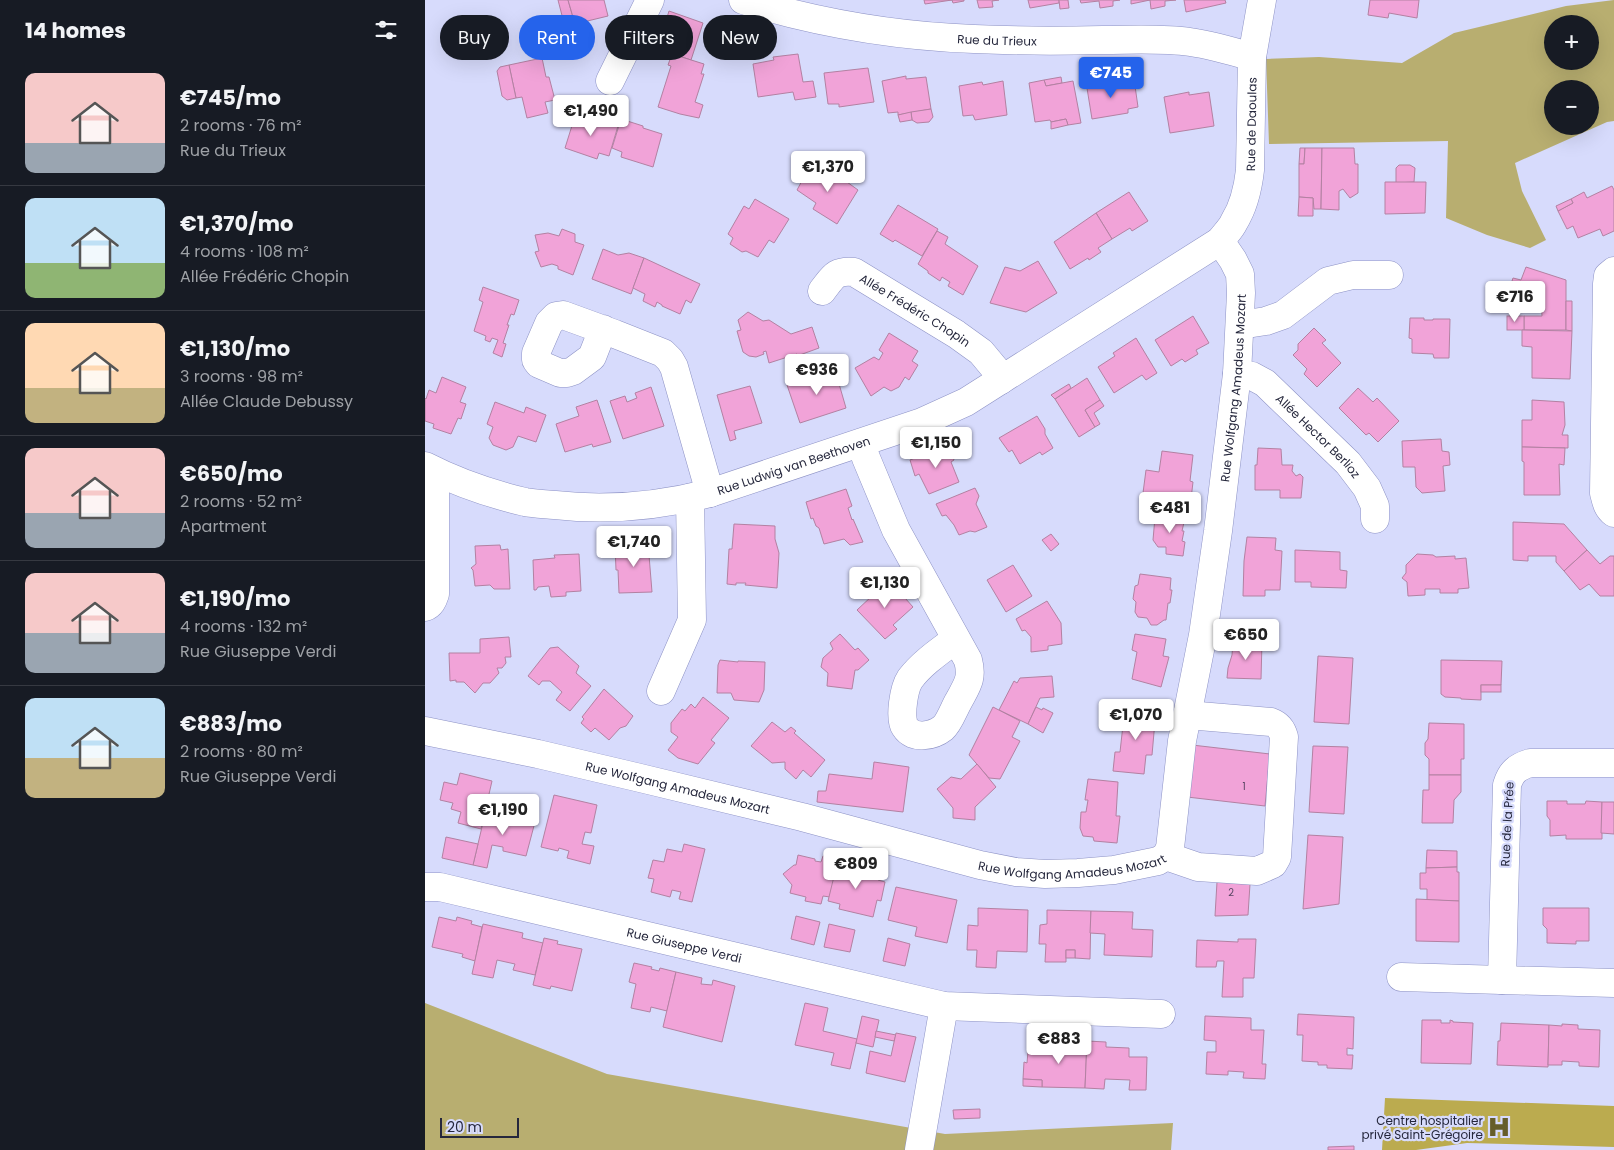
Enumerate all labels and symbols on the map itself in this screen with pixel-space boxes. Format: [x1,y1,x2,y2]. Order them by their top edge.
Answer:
street label: Rue du Trieux [957,30,1037,49]
pin: €745 [1081,56,1141,99]
street label: Rue de Daoulas [1241,77,1260,171]
pin: €1,490 [550,94,632,137]
pin: €1,370 [787,150,869,193]
street label: Allée Frédéric Chopin [857,269,974,350]
pin: €716 [1485,280,1545,323]
street label: Rue Wolfgang Amadeus Mozart [1215,293,1249,483]
pin: €936 [787,354,847,396]
street label: Allée Hector Berlioz [1272,390,1365,481]
pin: €1,150 [895,426,977,469]
street label: Rue Ludwig van Beethoven [715,432,872,499]
pin: €481 [1140,492,1200,534]
pin: €1,740 [593,526,675,568]
pin: €1,130 [844,566,926,609]
pin: €650 [1216,618,1276,661]
pin: €1,070 [1095,698,1177,741]
street label: Rue Wolfgang Amadeus Mozart [584,757,772,817]
house number: 1 [1242,779,1246,794]
street label: Rue de la Prée [1496,781,1518,867]
pin: €1,190 [462,794,544,836]
pin: €809 [826,848,886,890]
street label: Rue Wolfgang Amadeus Mozart [977,850,1169,883]
house number: 2 [1228,885,1234,900]
street label: Rue Giuseppe Verdi [625,923,743,966]
pin: €883 [1029,1022,1089,1065]
place label: Centre hospitalier privé Saint-Grégoire [1361,1112,1484,1143]
hospital icon: Centre hospitalier privé Saint-Grégoire [1486,1114,1512,1140]
scale bar [440,1115,519,1138]

